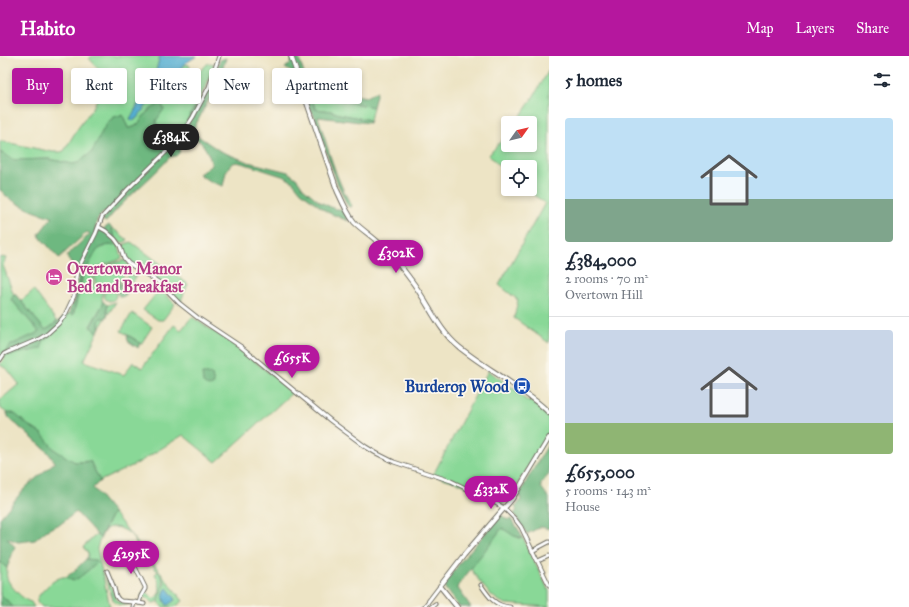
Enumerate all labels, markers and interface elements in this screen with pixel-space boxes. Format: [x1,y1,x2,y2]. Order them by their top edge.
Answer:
text: Habito [20,17,75,40]
text: Map [746,20,774,37]
text: Layers [796,20,834,37]
text: Share [856,20,889,37]
chip: Buy [12,68,63,104]
chip: Rent [71,68,127,104]
chip: Filters [135,68,201,104]
chip: New [209,68,264,104]
chip: Apartment [272,68,362,104]
icon: filters [871,69,893,91]
text: 5 homes [565,70,622,91]
north arrow [501,116,537,152]
map controls [501,116,537,196]
pin: £384K [143,124,199,158]
text: £384K [152,129,190,145]
icon: home [693,144,765,216]
button: locate [501,160,537,196]
pin: £302K [368,240,424,274]
text: £302K [377,245,415,261]
text: £384,000 [565,250,637,271]
place label: Overtown Manor Bed and Breakfast [67,259,184,296]
hotel icon: Overtown Manor Bed and Breakfast [44,267,64,287]
text: 2 rooms · 70 m² [565,271,648,287]
text: Overtown Hill [565,287,643,303]
pin: £655K [264,345,320,379]
text: £655K [273,350,311,366]
icon: home [693,356,765,428]
bus stop icon: Burderop Wood [512,376,532,396]
place label: Burderop Wood [405,377,510,397]
text: £655,000 [565,462,635,483]
pin: £332K [463,476,519,510]
text: £332K [473,481,509,497]
text: 5 rooms · 143 m² [565,483,651,499]
text: House [565,499,600,515]
pin: £295K [103,541,159,575]
text: £295K [112,546,150,562]

